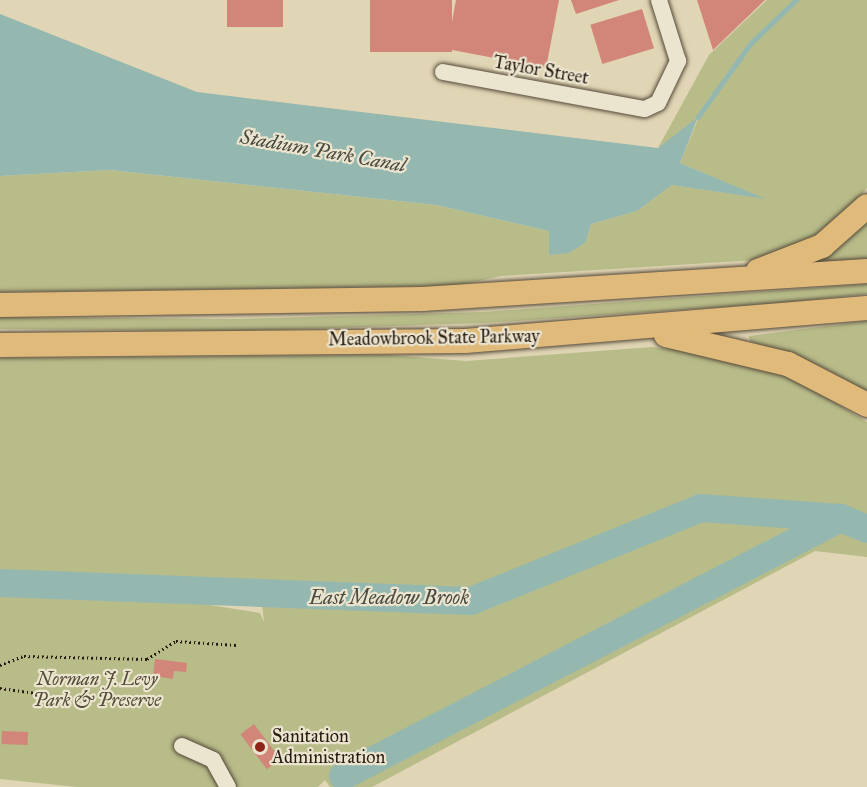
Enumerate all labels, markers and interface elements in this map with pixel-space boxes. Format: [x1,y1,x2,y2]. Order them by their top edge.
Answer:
street label: Taylor Street [492,51,590,89]
water label: Stadium Park Canal [238,125,408,177]
street label: Meadowbrook State Parkway [328,325,540,351]
water label: East Meadow Brook [309,585,469,609]
park label: Norman J. Levy Park & Preserve [33,669,161,712]
place label: Sanitation Administration [272,726,385,768]
marker: Sanitation Administration [253,740,267,754]

